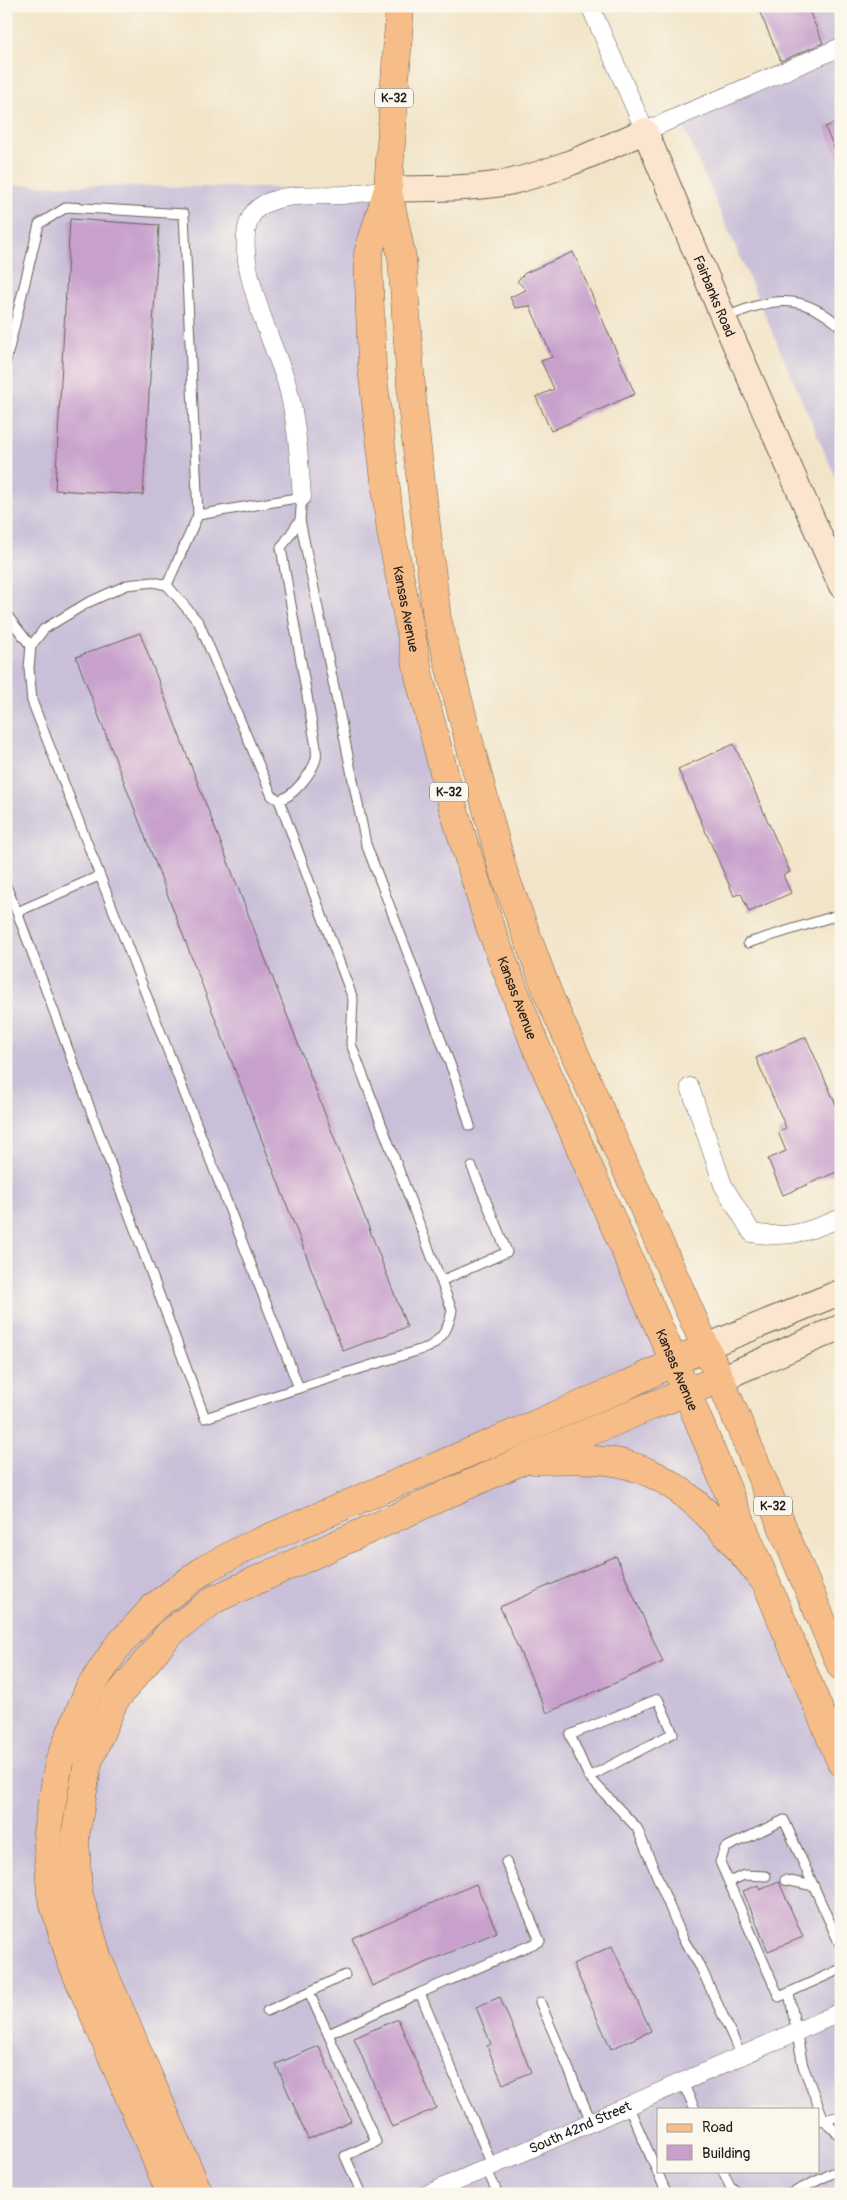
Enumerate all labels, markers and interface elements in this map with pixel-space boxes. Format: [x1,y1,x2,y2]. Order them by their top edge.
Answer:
road number: K-32 [375,89,413,108]
street label: Fairbanks Road [690,253,739,340]
street label: Kansas Avenue [389,564,423,654]
road number: K-32 [430,782,468,802]
street label: Kansas Avenue [494,954,541,1042]
street label: Kansas Avenue [652,1326,702,1413]
road number: K-32 [754,1496,792,1515]
street label: South 42nd Street [526,2097,634,2157]
legend [657,2108,820,2172]
text: Road [702,2118,733,2137]
text: Building [702,2144,750,2163]

